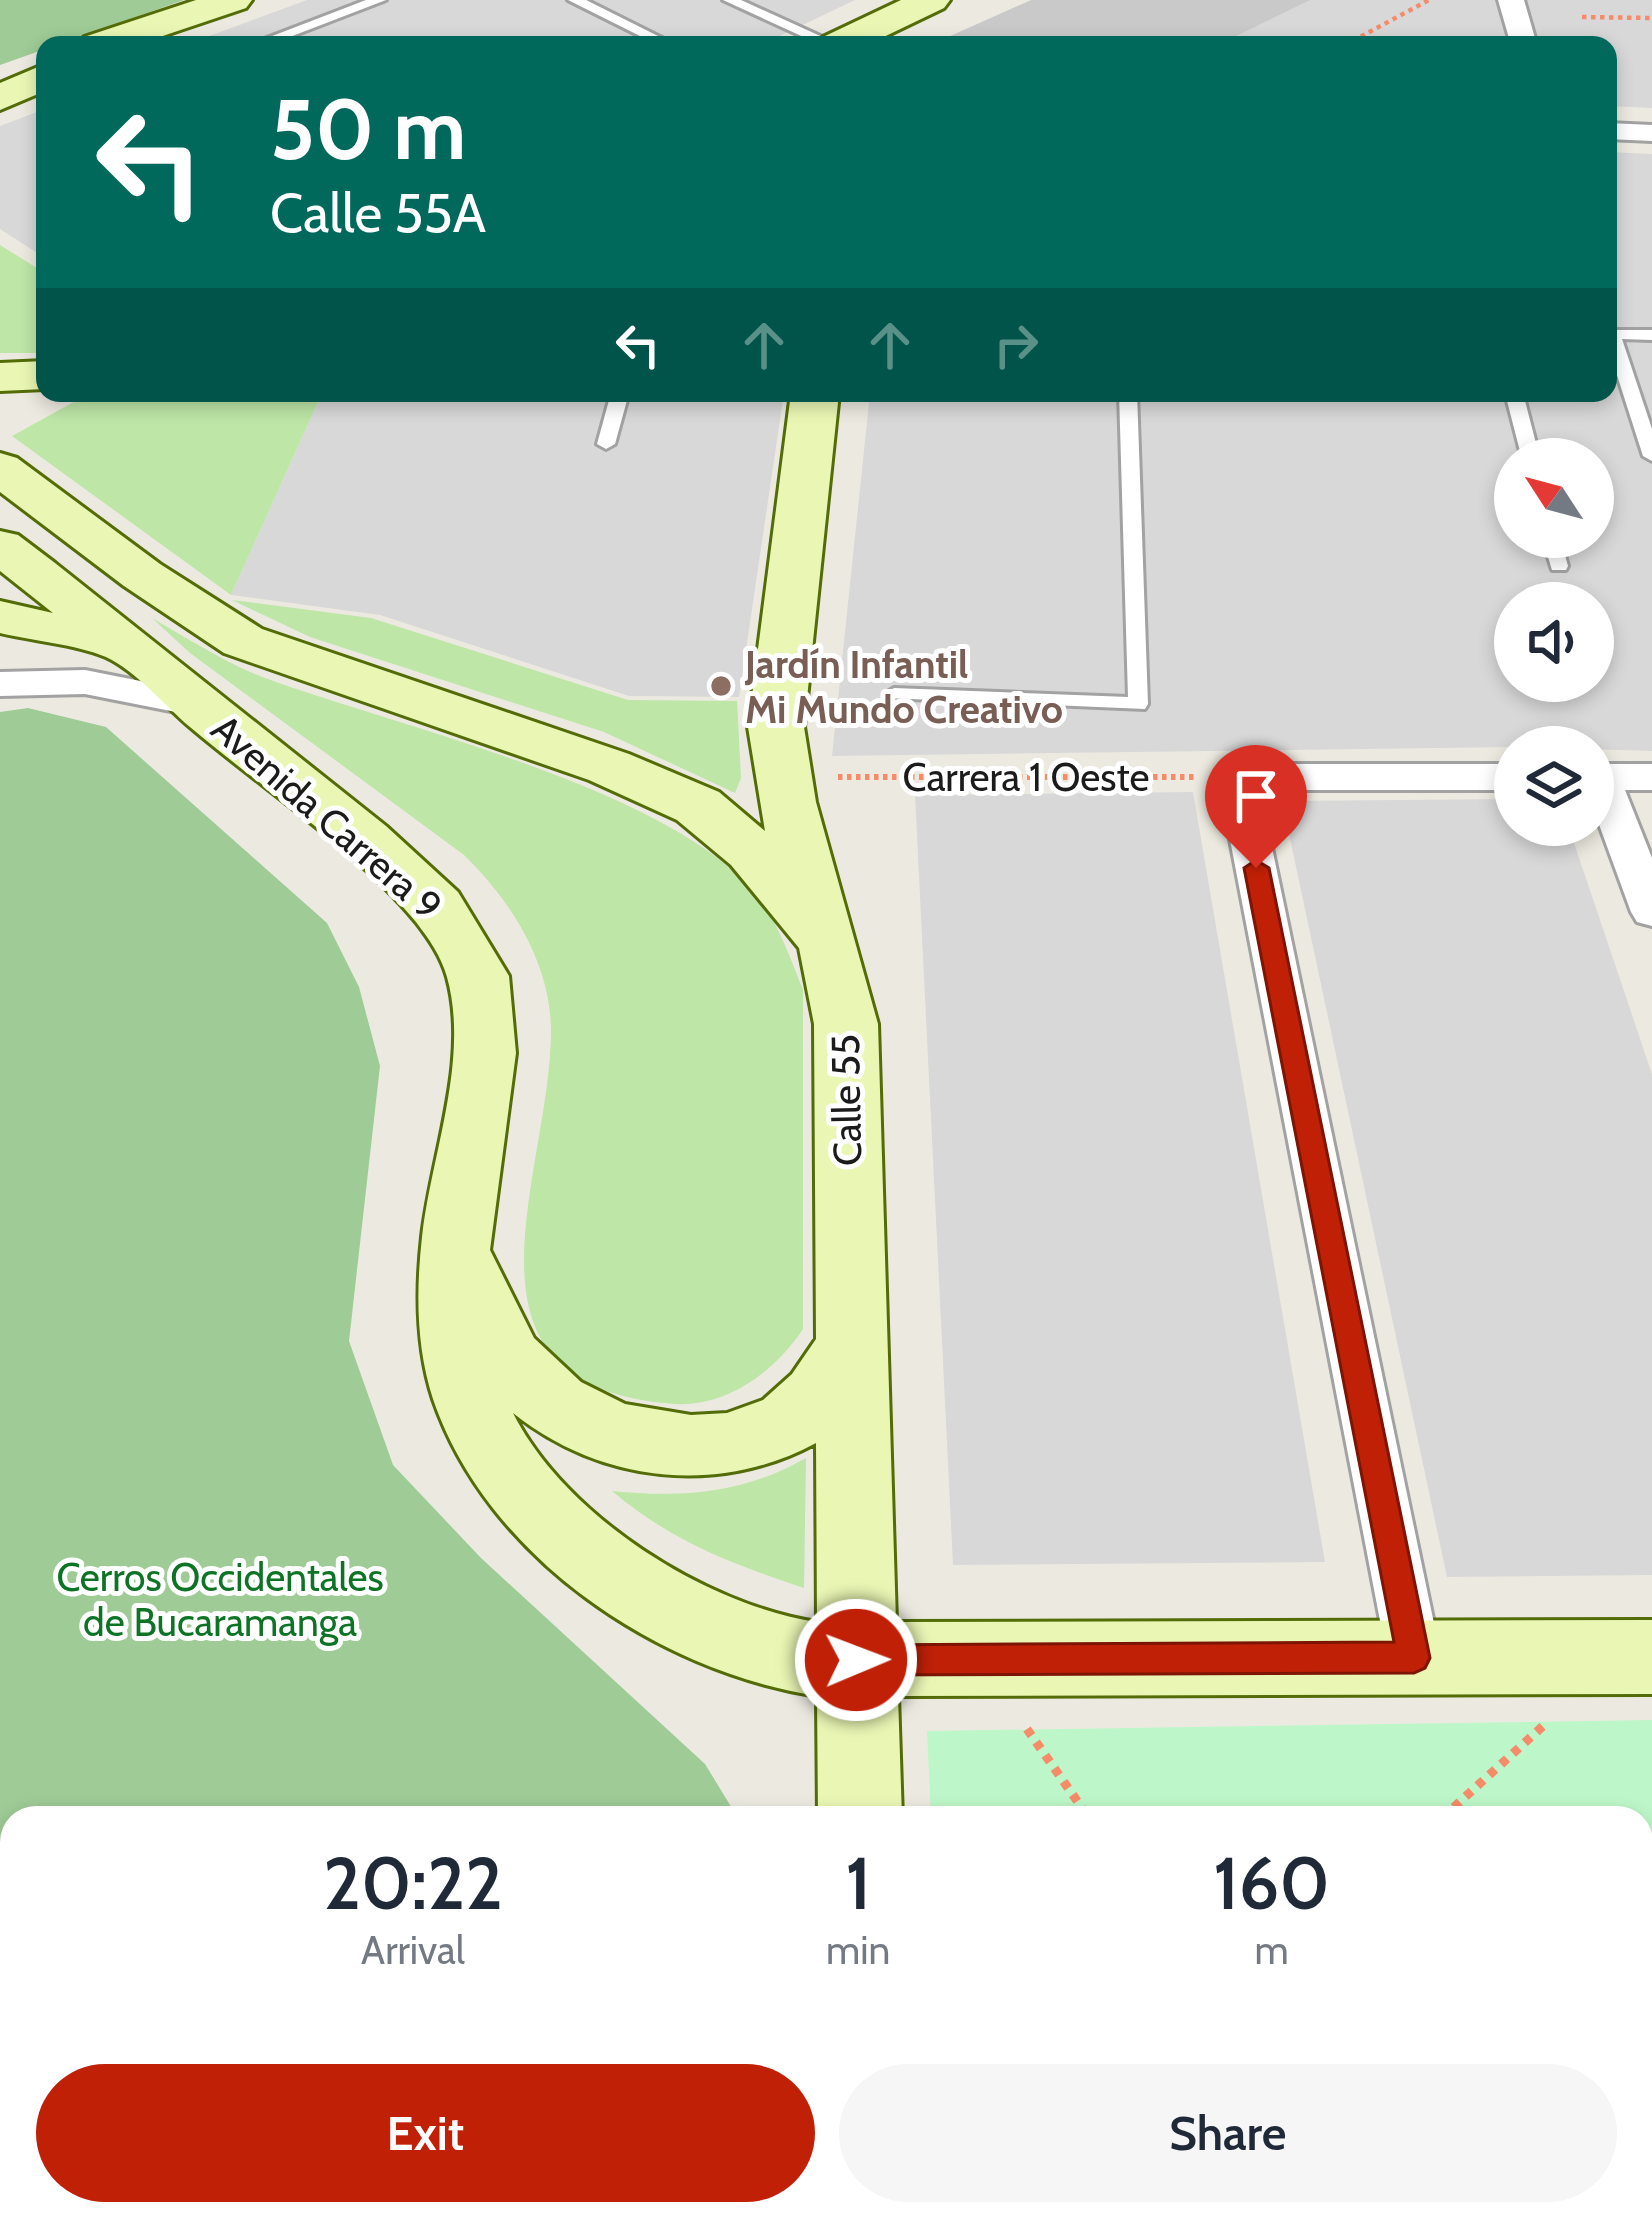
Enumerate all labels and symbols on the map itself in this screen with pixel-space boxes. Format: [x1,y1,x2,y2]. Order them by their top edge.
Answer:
north arrow [1494,438,1614,558]
place label: Jardín Infantil Mi Mundo Creativo [744,640,1063,733]
marker: Jardín Infantil Mi Mundo Creativo [708,673,734,699]
street label: Avenida Carrera 9 [202,704,452,930]
pin [1205,745,1307,868]
street label: Carrera 1 Oeste [903,753,1149,801]
street label: Calle 55 [821,1034,871,1166]
park label: Cerros Occidentales de Bucaramanga [56,1553,384,1646]
position arrow [793,1597,919,1723]

